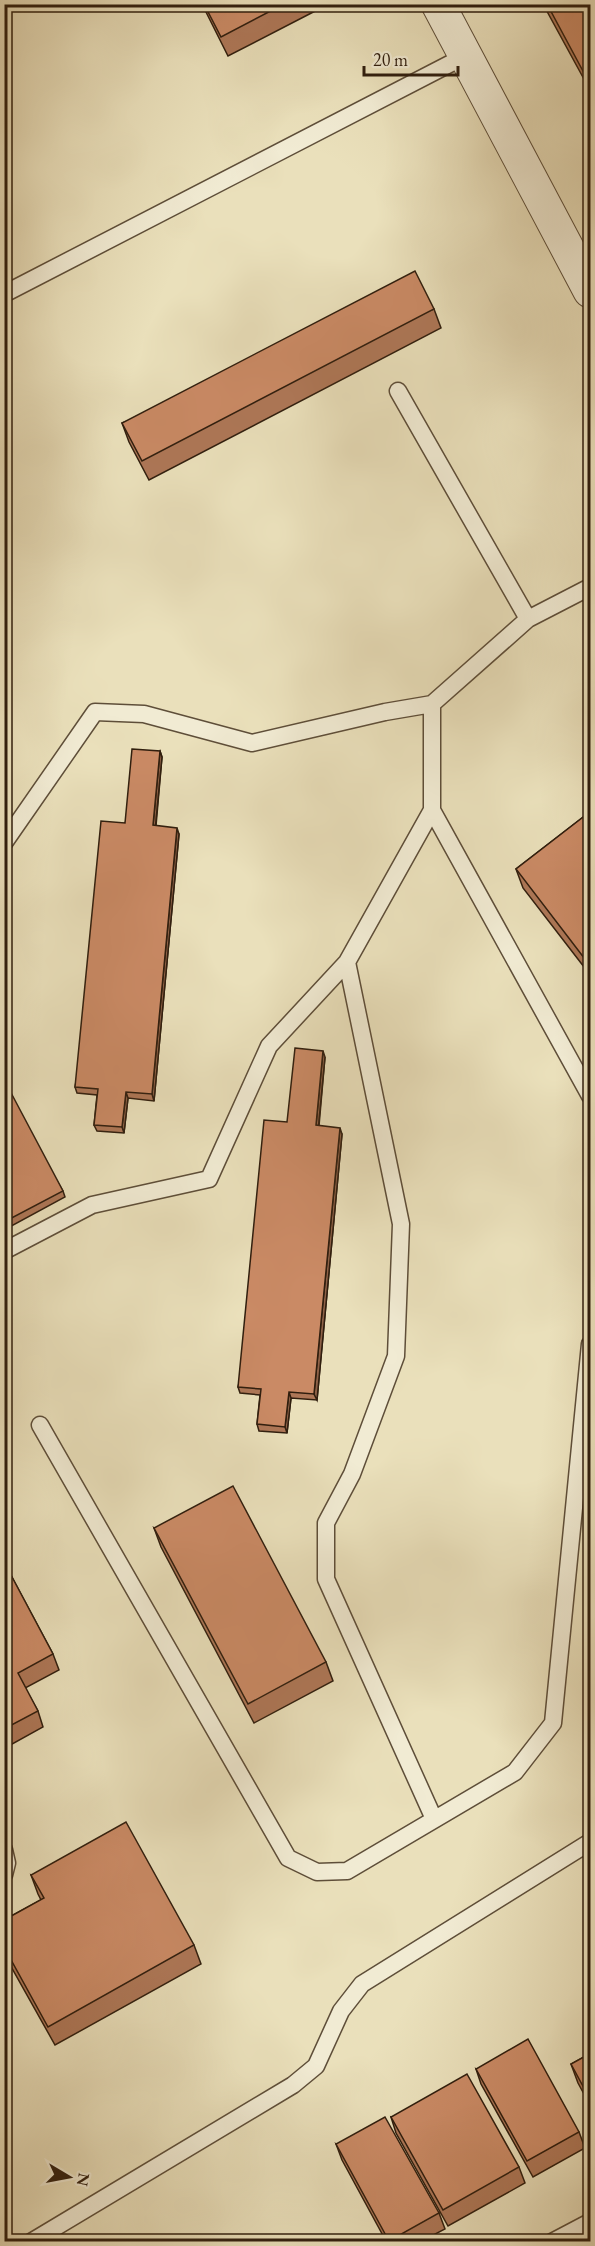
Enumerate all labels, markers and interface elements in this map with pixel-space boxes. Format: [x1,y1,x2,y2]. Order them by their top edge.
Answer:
scale bar [364,39,458,77]
text: 20 m [373,48,408,71]
north arrow [39,2147,99,2207]
text: N [72,2171,95,2188]

